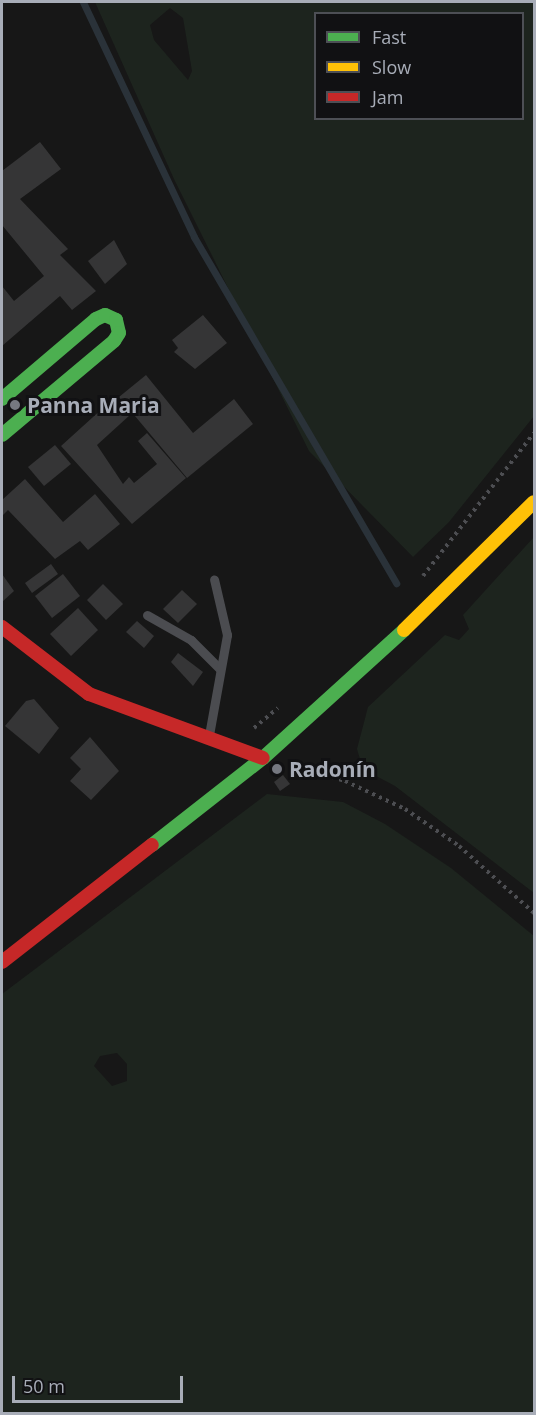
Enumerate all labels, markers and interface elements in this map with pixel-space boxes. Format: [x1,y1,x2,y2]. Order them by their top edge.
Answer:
legend [314,12,524,120]
text: Fast [372,25,406,49]
text: Slow [372,55,411,79]
text: Jam [372,85,404,109]
place label: Panna Maria [27,392,160,418]
marker: Panna Maria [8,398,22,412]
place label: Radonín [289,756,376,782]
marker: Radonín [270,762,284,776]
scale bar [15,1364,186,1402]
text: 50 m [23,1374,65,1398]

